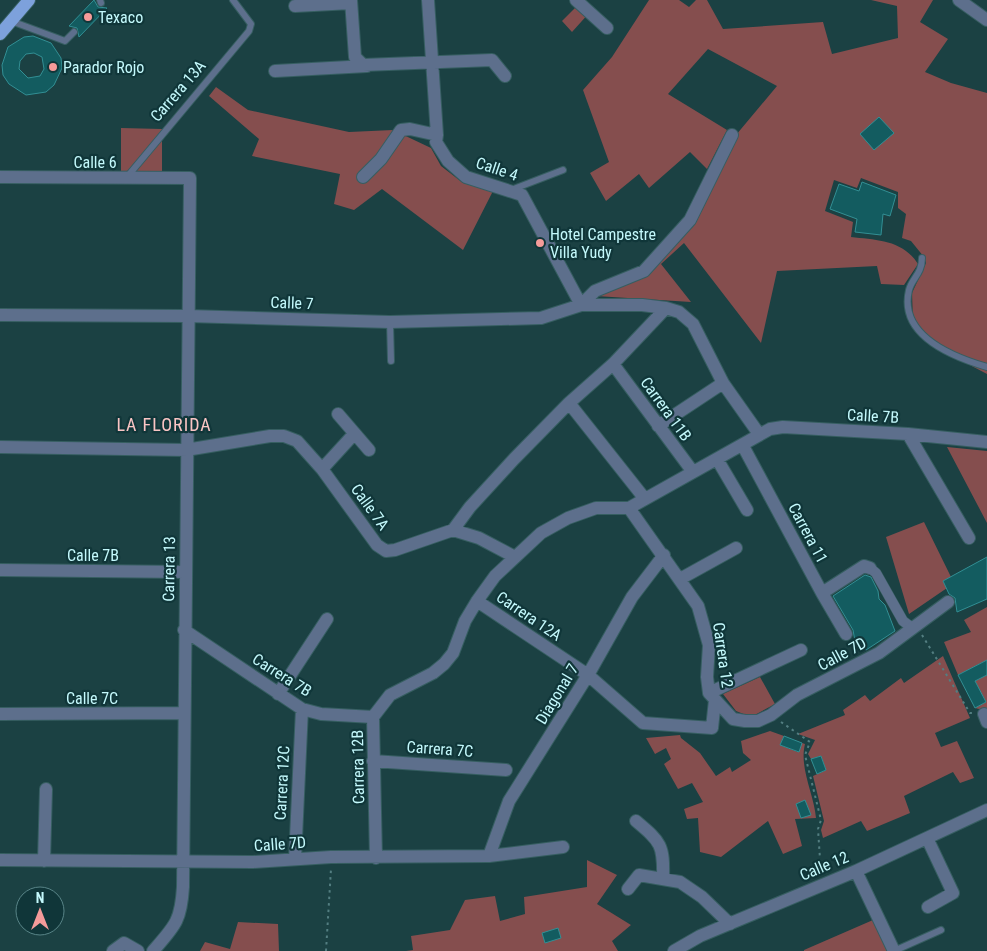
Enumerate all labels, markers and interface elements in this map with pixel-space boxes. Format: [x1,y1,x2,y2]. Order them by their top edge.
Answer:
place label: Texaco [98,8,143,27]
marker: Texaco [82,11,94,23]
street label: Carrera 13A [146,57,210,125]
place label: Parador Rojo [63,58,144,77]
marker: Parador Rojo [47,61,59,73]
street label: Calle 6 [73,153,117,172]
street label: Calle 4 [474,153,521,185]
place label: Hotel Campestre Villa Yudy [550,225,656,262]
marker: Hotel Campestre Villa Yudy [534,237,546,249]
street label: Calle 7 [270,293,314,313]
street label: Carrera 11B [636,373,696,445]
street label: Calle 7B [847,405,899,427]
district label: LA FLORIDA [116,414,212,435]
street label: Calle 7A [347,480,393,534]
street label: Carrera 11 [784,500,832,566]
street label: Carrera 13 [159,536,179,602]
street label: Calle 7B [67,546,119,565]
street label: Carrera 12A [493,587,565,645]
street label: Carrera 12 [709,621,737,689]
street label: Calle 7D [814,633,870,675]
street label: Carrera 7B [249,649,315,701]
street label: Diagonal 7 [532,660,582,728]
street label: Calle 7C [66,689,118,708]
street label: Carrera 12B [348,730,368,804]
street label: Carrera 7C [406,737,474,761]
street label: Carrera 12C [271,745,293,821]
street label: Calle 7D [253,833,307,855]
street label: Calle 12 [797,847,851,885]
north arrow [15,886,65,936]
text: N [36,890,44,906]

